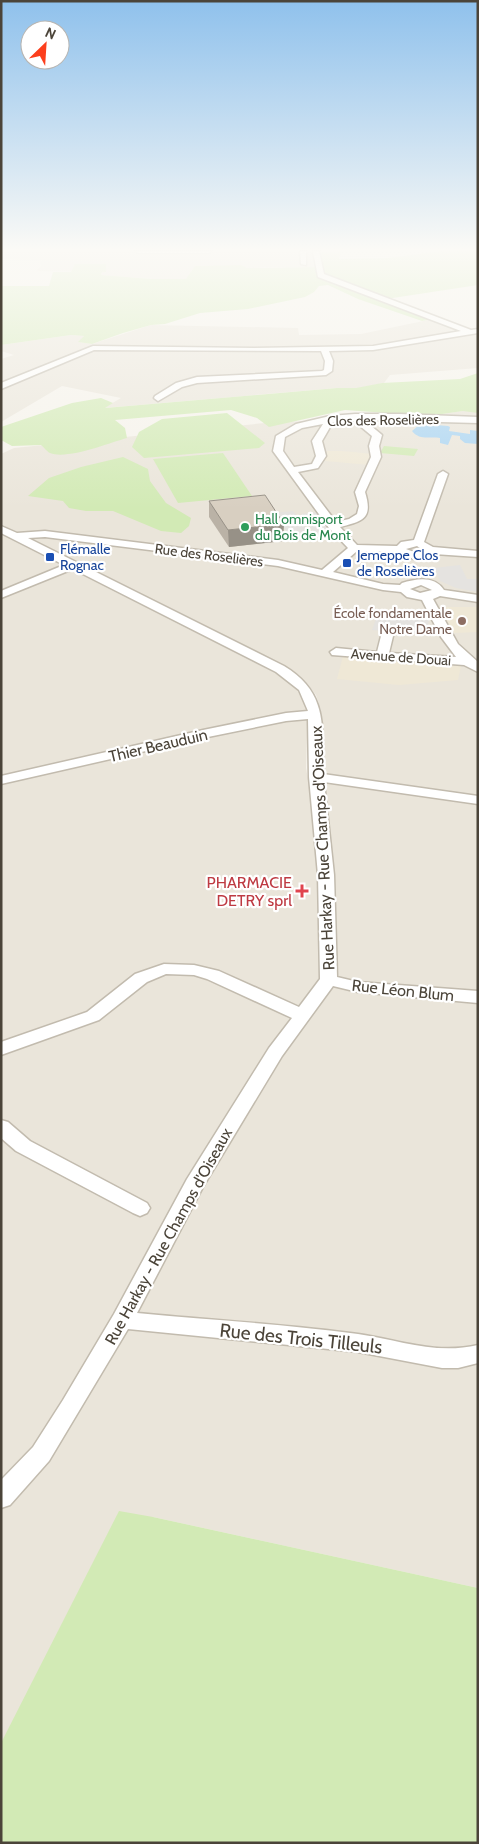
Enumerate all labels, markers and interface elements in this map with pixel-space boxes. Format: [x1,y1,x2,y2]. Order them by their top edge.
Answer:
north arrow [20,20,70,70]
text: N [42,23,59,43]
street label: Clos des Roselières [327,410,439,430]
place label: Hall omnisport du Bois de Mont [255,510,351,544]
marker: Hall omnisport du Bois de Mont [239,521,251,533]
street label: Rue des Roselières [154,539,265,571]
place label: Flémalle Rognac [60,540,110,574]
place label: Jemeppe Clos de Roselières [356,546,438,580]
marker: Flémalle Rognac [44,551,56,563]
marker: Jemeppe Clos de Roselières [341,557,353,569]
place label: École fondamentale Notre Dame [333,604,452,638]
marker: École fondamentale Notre Dame [456,615,468,627]
street label: Avenue de Douai [350,645,452,669]
street label: Thier Beauduin [107,725,209,766]
street label: Rue Harkay - Rue Champs d'Oiseaux [307,725,338,971]
place label: PHARMACIE DETRY sprl [207,873,292,910]
marker: PHARMACIE DETRY sprl [296,885,308,897]
street label: Rue Léon Blum [351,976,455,1005]
street label: Rue Harkay - Rue Champs d'Oiseaux [101,1124,236,1348]
street label: Rue des Trois Tilleuls [219,1319,383,1358]

